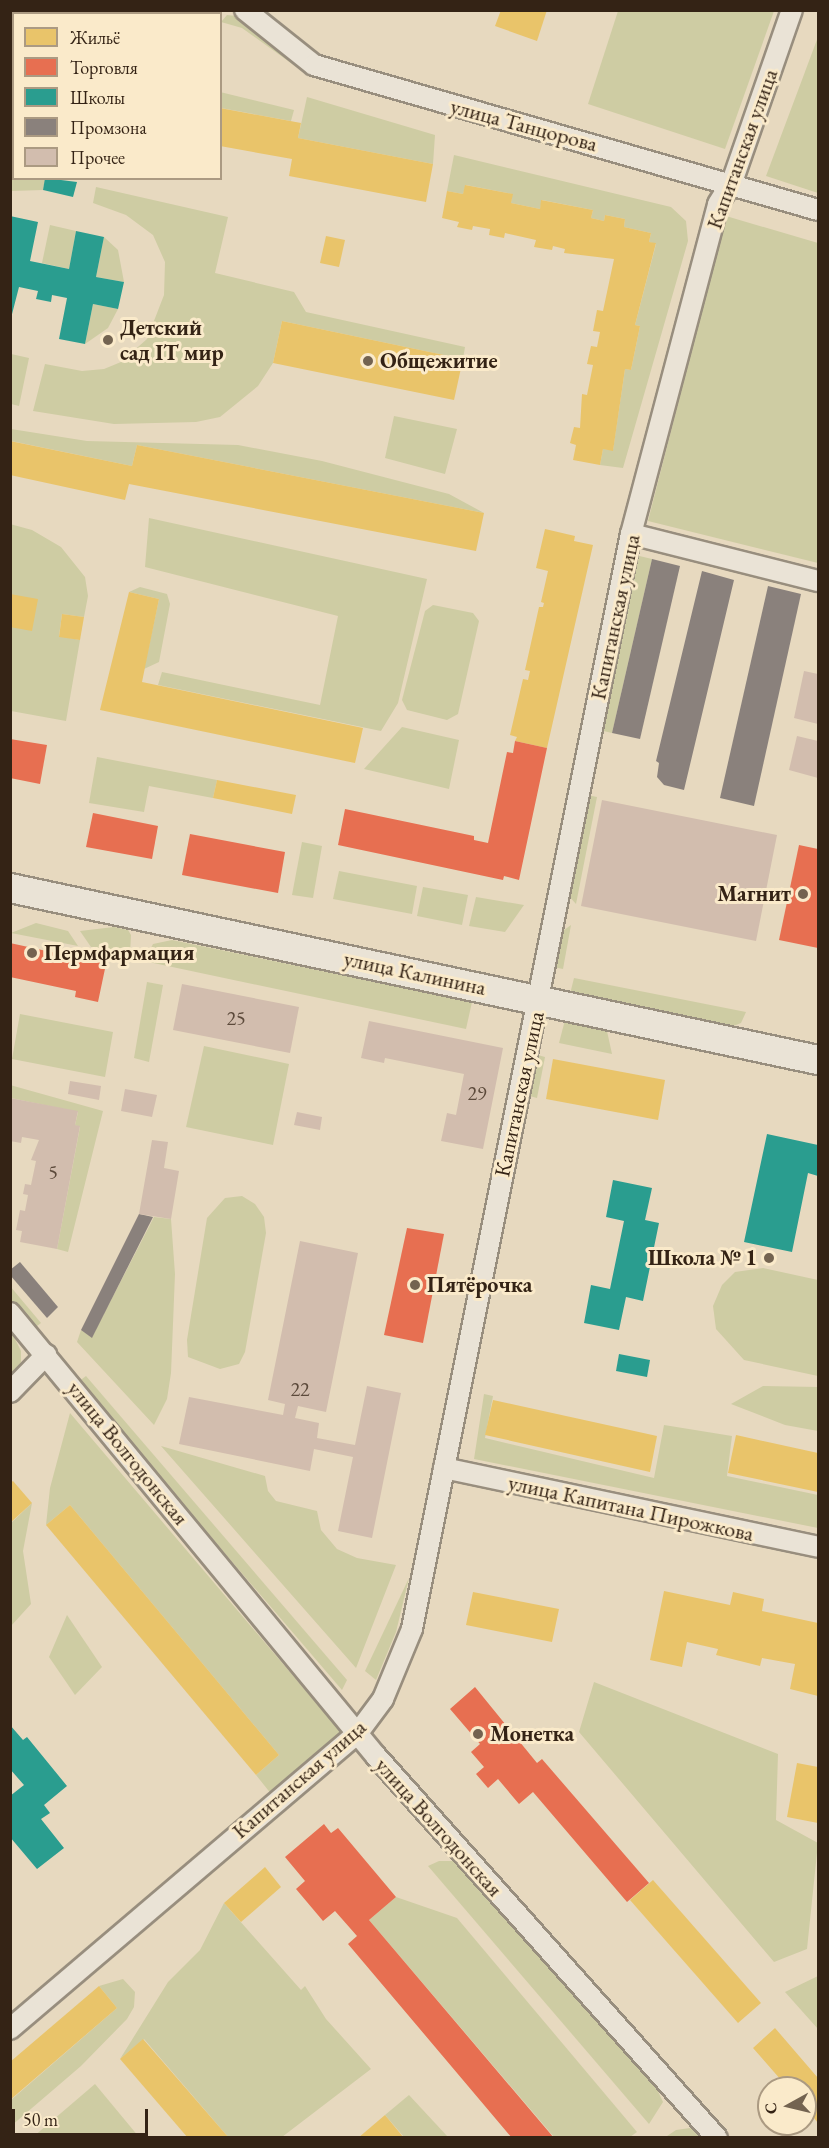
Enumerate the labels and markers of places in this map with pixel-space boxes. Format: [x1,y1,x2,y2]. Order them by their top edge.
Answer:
place label: Детский сад IT мир [120,314,224,366]
marker: Детский сад IT мир [101,333,115,347]
place label: Общежитие [380,348,498,374]
marker: Общежитие [361,354,375,368]
place label: Магнит [717,881,791,907]
marker: Магнит [796,887,810,901]
place label: Пермфармация [44,940,194,966]
marker: Пермфармация [25,946,39,960]
place label: Школа № 1 [648,1245,757,1271]
marker: Школа № 1 [762,1251,776,1265]
place label: Пятёрочка [427,1272,532,1298]
marker: Пятёрочка [408,1278,422,1292]
place label: Монетка [490,1721,574,1747]
marker: Монетка [471,1727,485,1741]

